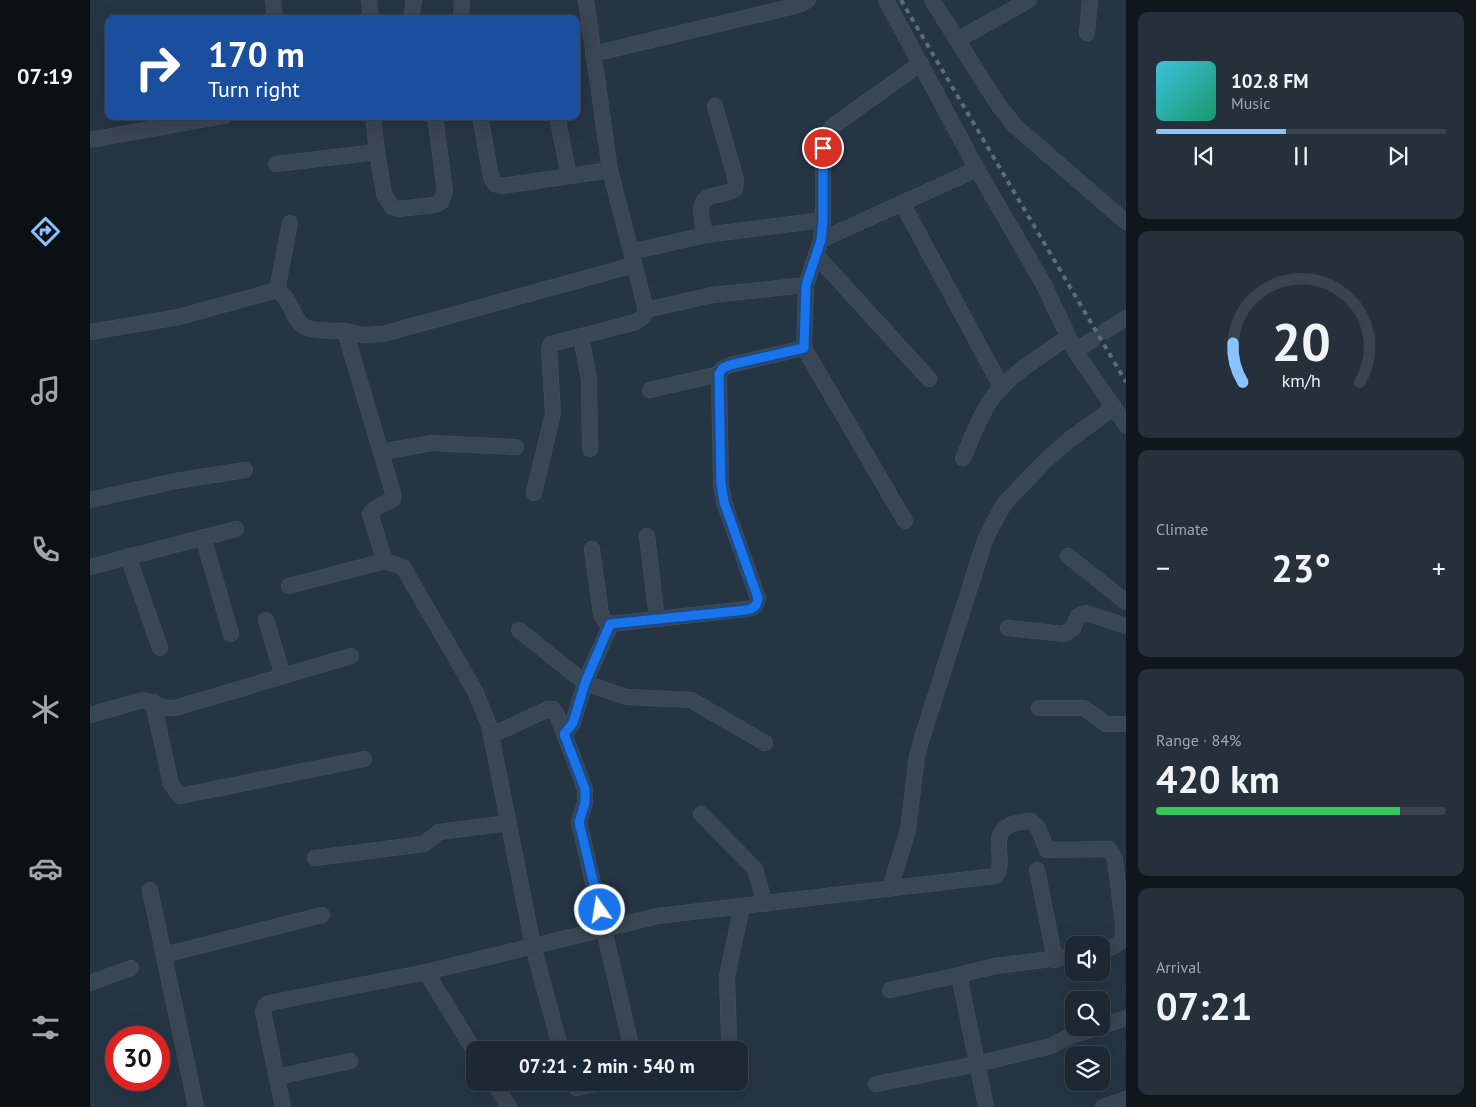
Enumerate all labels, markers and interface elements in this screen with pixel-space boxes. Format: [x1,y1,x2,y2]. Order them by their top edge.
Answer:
text: 170 m [208,31,305,77]
icon: right [125,35,190,100]
text: 07:19 [17,62,73,90]
text: 102.8 FM [1231,69,1308,93]
text: Turn right [208,75,300,103]
text: Music [1231,93,1271,113]
pin [802,127,844,169]
icon: arrive [809,134,837,162]
icon: previous [1190,142,1218,170]
icon: pause [1287,142,1315,170]
icon: next [1384,142,1412,170]
icon: directions [28,214,63,249]
text: 20 [1272,308,1330,375]
text: km/h [1281,369,1321,392]
icon: music [28,373,63,408]
text: Climate [1156,519,1208,539]
icon: phone [28,532,63,567]
text: 23° [1271,543,1331,592]
text: − [1156,549,1170,586]
text: + [1432,549,1446,586]
icon: climate [28,692,63,727]
text: Range · 84% [1156,730,1241,750]
text: 420 km [1156,754,1280,803]
icon: car [28,851,63,886]
position arrow [573,883,625,935]
map controls [1065,936,1110,1091]
button: sound [1065,936,1110,981]
text: Arrival [1156,957,1201,977]
text: 07:21 [1156,981,1252,1030]
button: search [1065,991,1110,1036]
icon: filters [28,1010,63,1045]
speed limit sign: 30 [105,1026,170,1091]
button: layers [1065,1046,1110,1091]
text: 07:21 · 2 min · 540 m [519,1054,695,1078]

